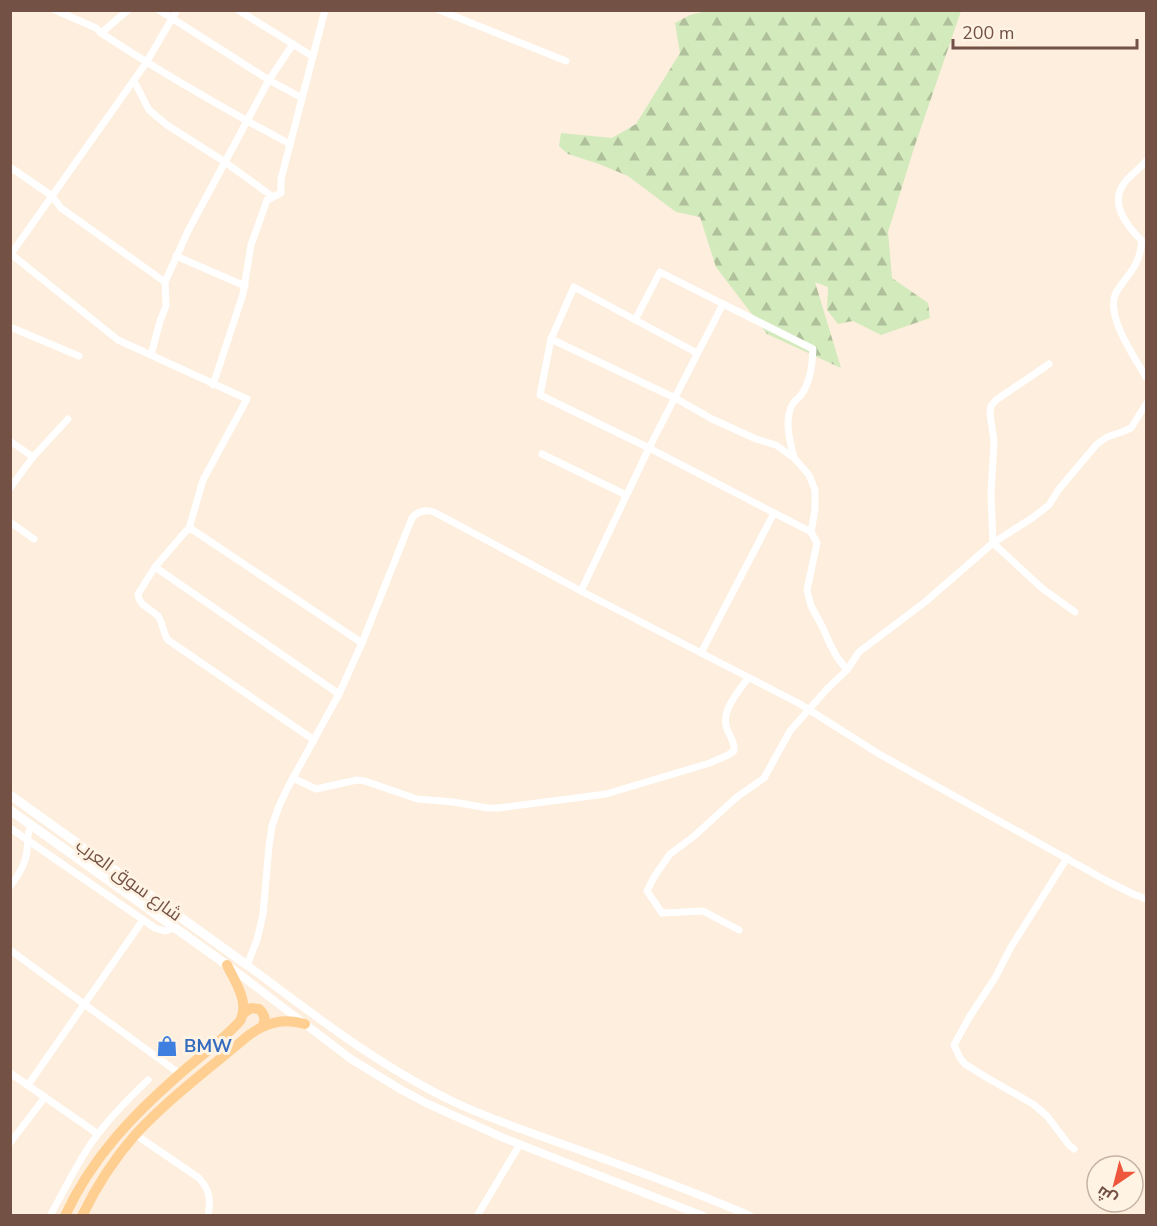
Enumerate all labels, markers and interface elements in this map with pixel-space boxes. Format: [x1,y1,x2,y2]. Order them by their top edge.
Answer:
scale bar [953,12,1138,50]
text: 200 m [962,21,1014,45]
street label: شارع سوق العرب [71,833,187,927]
shop icon: BMW [155,1034,179,1058]
place label: BMW [184,1034,232,1058]
north arrow [1085,1154,1145,1214]
text: ش [1092,1181,1122,1210]

